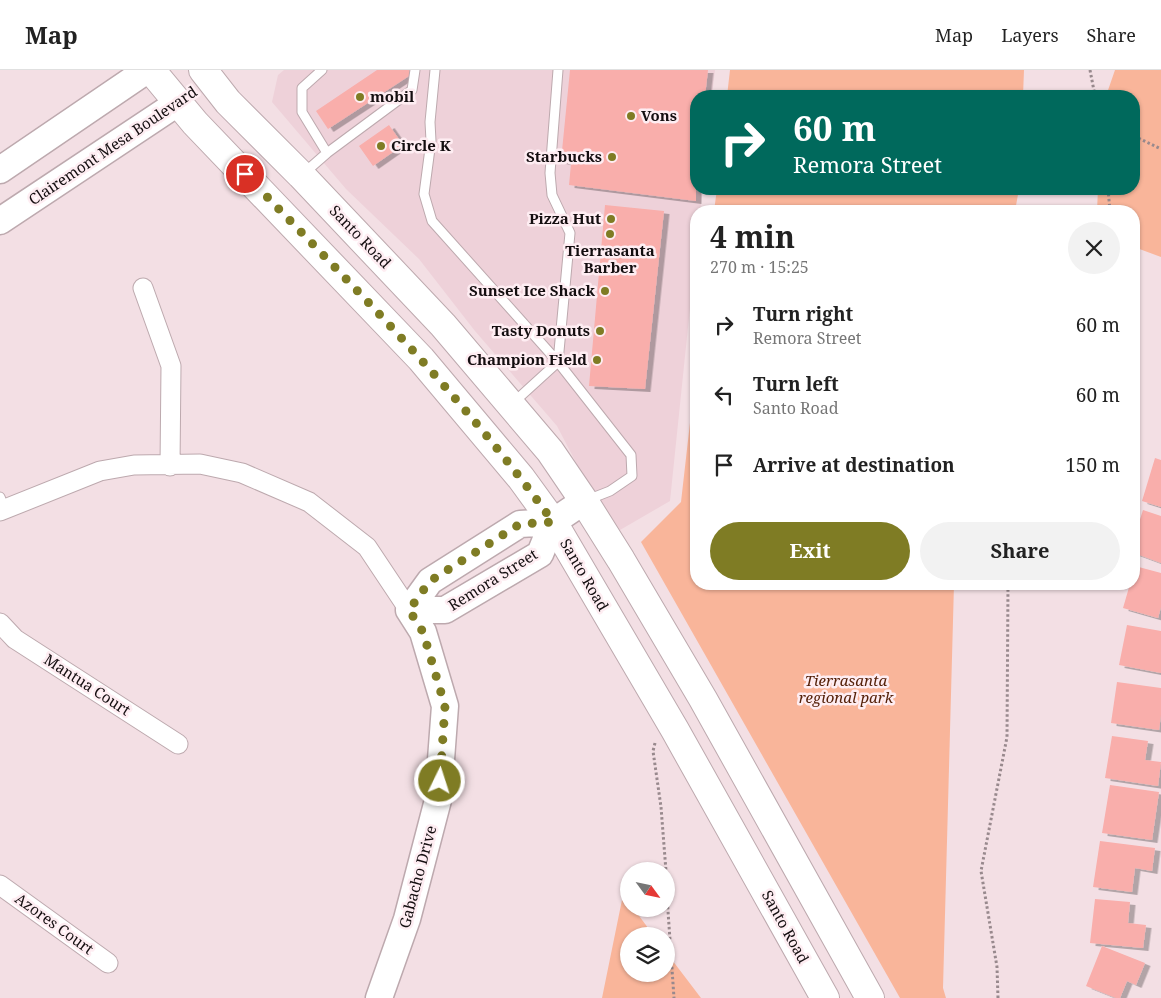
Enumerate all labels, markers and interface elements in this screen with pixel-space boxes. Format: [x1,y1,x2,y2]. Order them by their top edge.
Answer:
text: Map [25,18,78,51]
text: Map [935,23,973,47]
text: Layers [1001,23,1059,47]
text: Share [1087,23,1136,47]
street label: Clairemont Mesa Boulevard [24,81,201,209]
place label: mobil [370,86,415,106]
marker: mobil [354,91,366,103]
text: 60 m [793,104,876,151]
place label: Vons [641,105,677,125]
marker: Vons [625,110,637,122]
icon: right [710,110,775,175]
place label: Circle K [391,135,452,155]
marker: Circle K [375,140,387,152]
place label: Starbucks [526,146,602,166]
text: Remora Street [793,149,942,179]
marker: Starbucks [606,151,618,163]
pin [224,153,266,195]
icon: arrive [231,160,259,188]
street label: Santo Road [326,200,396,272]
place label: Pizza Hut [529,208,601,228]
marker: Pizza Hut [605,213,617,225]
text: 4 min [710,216,795,257]
button: close [1068,222,1120,274]
marker: Tierrasanta Barber [604,228,616,240]
place label: Tierrasanta Barber [565,240,655,277]
text: 270 m · 15:25 [710,256,809,278]
place label: Sunset Ice Shack [469,280,595,300]
marker: Sunset Ice Shack [599,285,611,297]
text: Turn right [753,301,853,327]
icon: right [710,311,738,339]
text: 60 m [1076,312,1120,338]
place label: Tasty Donuts [492,320,590,340]
marker: Tasty Donuts [594,325,606,337]
text: Remora Street [753,327,861,349]
place label: Champion Field [467,349,587,369]
marker: Champion Field [591,354,603,366]
text: Turn left [753,371,839,397]
icon: left [710,381,738,409]
text: 60 m [1076,382,1120,408]
text: Santo Road [753,397,839,419]
icon: arrive [710,451,738,479]
text: Arrive at destination [753,452,955,478]
text: 150 m [1065,452,1120,478]
button: Exit [710,522,910,580]
button: Share [920,522,1120,580]
street label: Santo Road [556,535,614,614]
street label: Remora Street [444,544,541,615]
street label: Mantua Court [41,649,135,720]
park label: Tierrasanta regional park [799,670,894,707]
position arrow [413,754,465,806]
street label: Gabacho Drive [394,823,440,930]
north arrow [620,862,675,918]
map controls [620,862,675,982]
street label: Santo Road [758,887,814,966]
street label: Azores Court [11,888,98,958]
button: layers [620,927,675,982]

